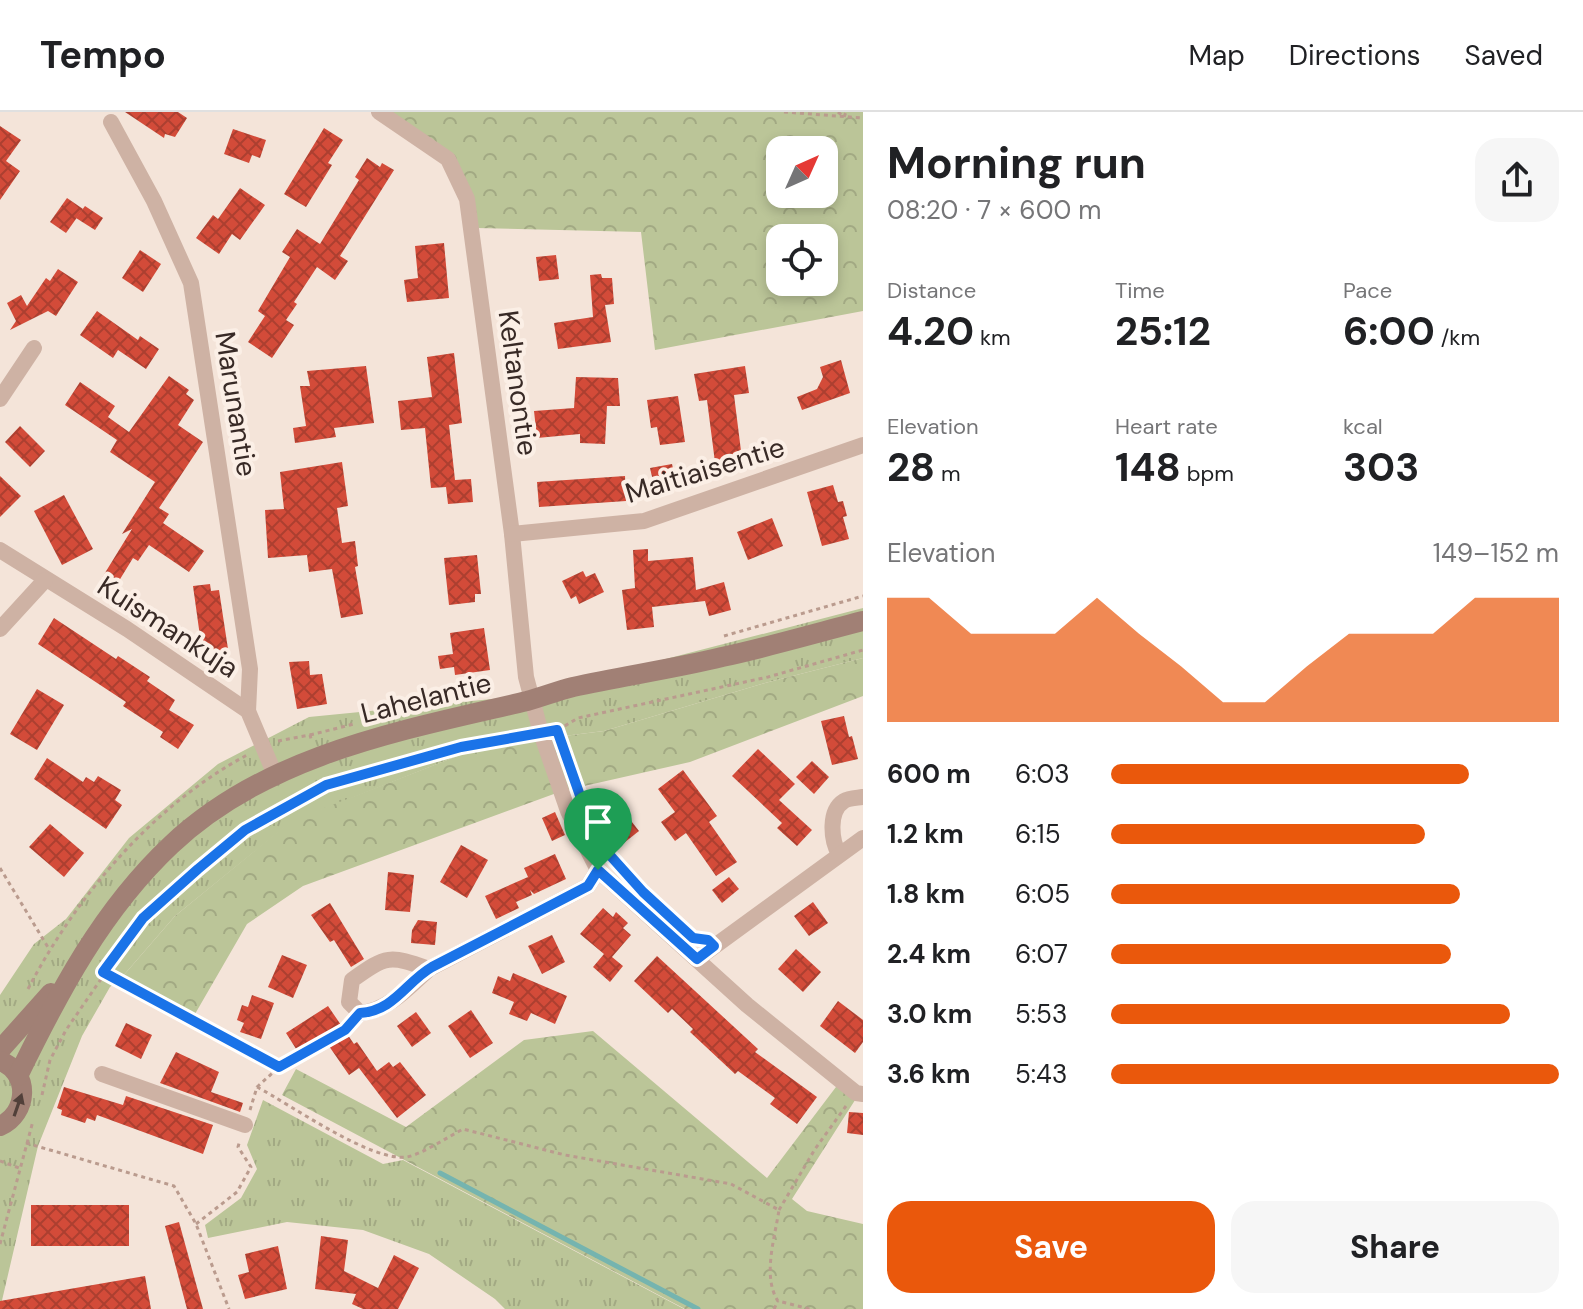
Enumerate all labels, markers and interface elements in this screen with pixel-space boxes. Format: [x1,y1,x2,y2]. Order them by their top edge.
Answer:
text: Tempo [40,30,166,80]
text: Map [1188,37,1245,74]
text: Directions [1289,37,1421,74]
text: Saved [1465,37,1543,74]
text: Morning run [887,134,1146,192]
north arrow [766,136,838,208]
map controls [766,136,838,296]
button: share [1475,138,1559,222]
text: 08:20 · 7 × 600 m [887,193,1101,227]
button: locate [766,224,838,296]
text: Distance [887,276,976,305]
text: Time [1115,276,1165,305]
text: Pace [1343,276,1392,305]
text: 4.20 [887,305,974,357]
text: 25:12 [1115,305,1211,357]
text: 6:00 [1343,305,1435,357]
street label: Keltanontie [490,308,546,458]
text: km [974,323,1011,352]
text: /km [1435,323,1480,352]
street label: Marunantie [206,329,266,479]
text: Elevation [887,412,979,441]
text: Heart rate [1115,412,1218,441]
text: kcal [1343,412,1383,441]
street label: Maitiaisentie [621,428,789,512]
text: 28 [887,441,935,493]
text: 148 [1115,441,1181,493]
text: 303 [1343,441,1419,493]
text: m [935,459,961,488]
text: bpm [1181,459,1234,488]
text: Elevation [887,536,995,570]
text: 149–152 m [1433,536,1559,570]
street label: Kuismankuja [90,568,246,686]
street label: Lahelantie [357,664,495,732]
text: 600 m [887,757,971,791]
text: 6:03 [1015,757,1070,791]
pin [564,788,632,870]
icon: arrive [576,800,620,844]
text: 1.2 km [887,817,964,851]
text: 6:15 [1015,817,1061,851]
text: 1.8 km [887,877,965,911]
text: 6:05 [1015,877,1070,911]
text: 2.4 km [887,937,971,971]
text: 6:07 [1015,937,1068,971]
text: 3.0 km [887,997,972,1031]
text: 5:53 [1015,997,1067,1031]
text: 3.6 km [887,1057,971,1091]
text: 5:43 [1015,1057,1067,1091]
one-way arrow [13,1093,25,1117]
button: Save [887,1201,1215,1293]
button: Share [1231,1201,1559,1293]

